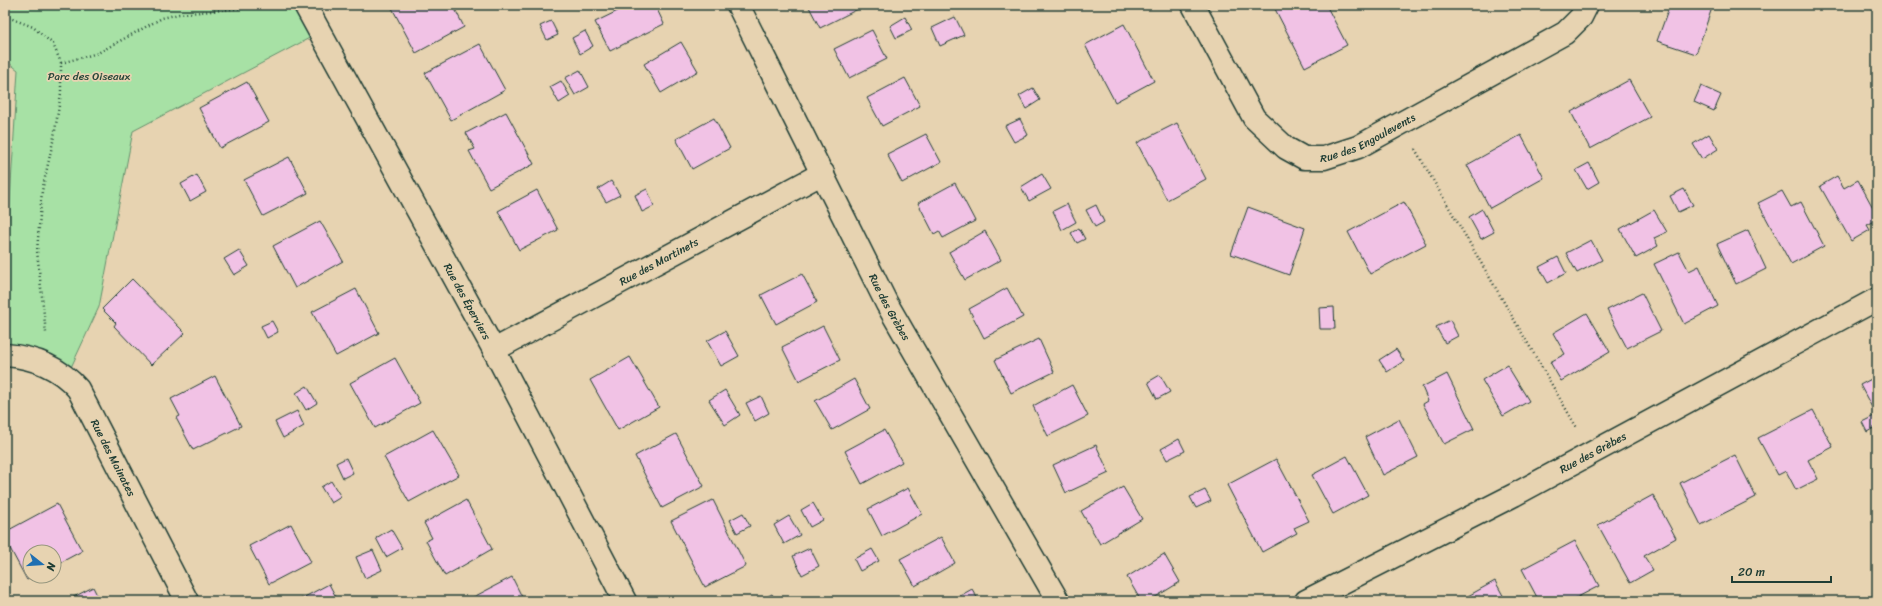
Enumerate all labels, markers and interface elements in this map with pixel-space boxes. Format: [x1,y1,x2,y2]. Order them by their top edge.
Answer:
park label: Parc des Oiseaux [48,67,131,86]
street label: Rue des Engoulevents [1320,107,1419,168]
street label: Rue des Martinets [616,232,703,291]
street label: Rue des Éperviers [439,259,497,344]
street label: Rue des Grèbes [864,270,916,345]
street label: Rue des Mainates [85,416,142,501]
street label: Rue des Grèbes [1556,426,1631,478]
north arrow [22,544,62,584]
scale bar [1732,558,1831,584]
text: N [41,559,62,574]
text: 20 m [1738,561,1765,583]

